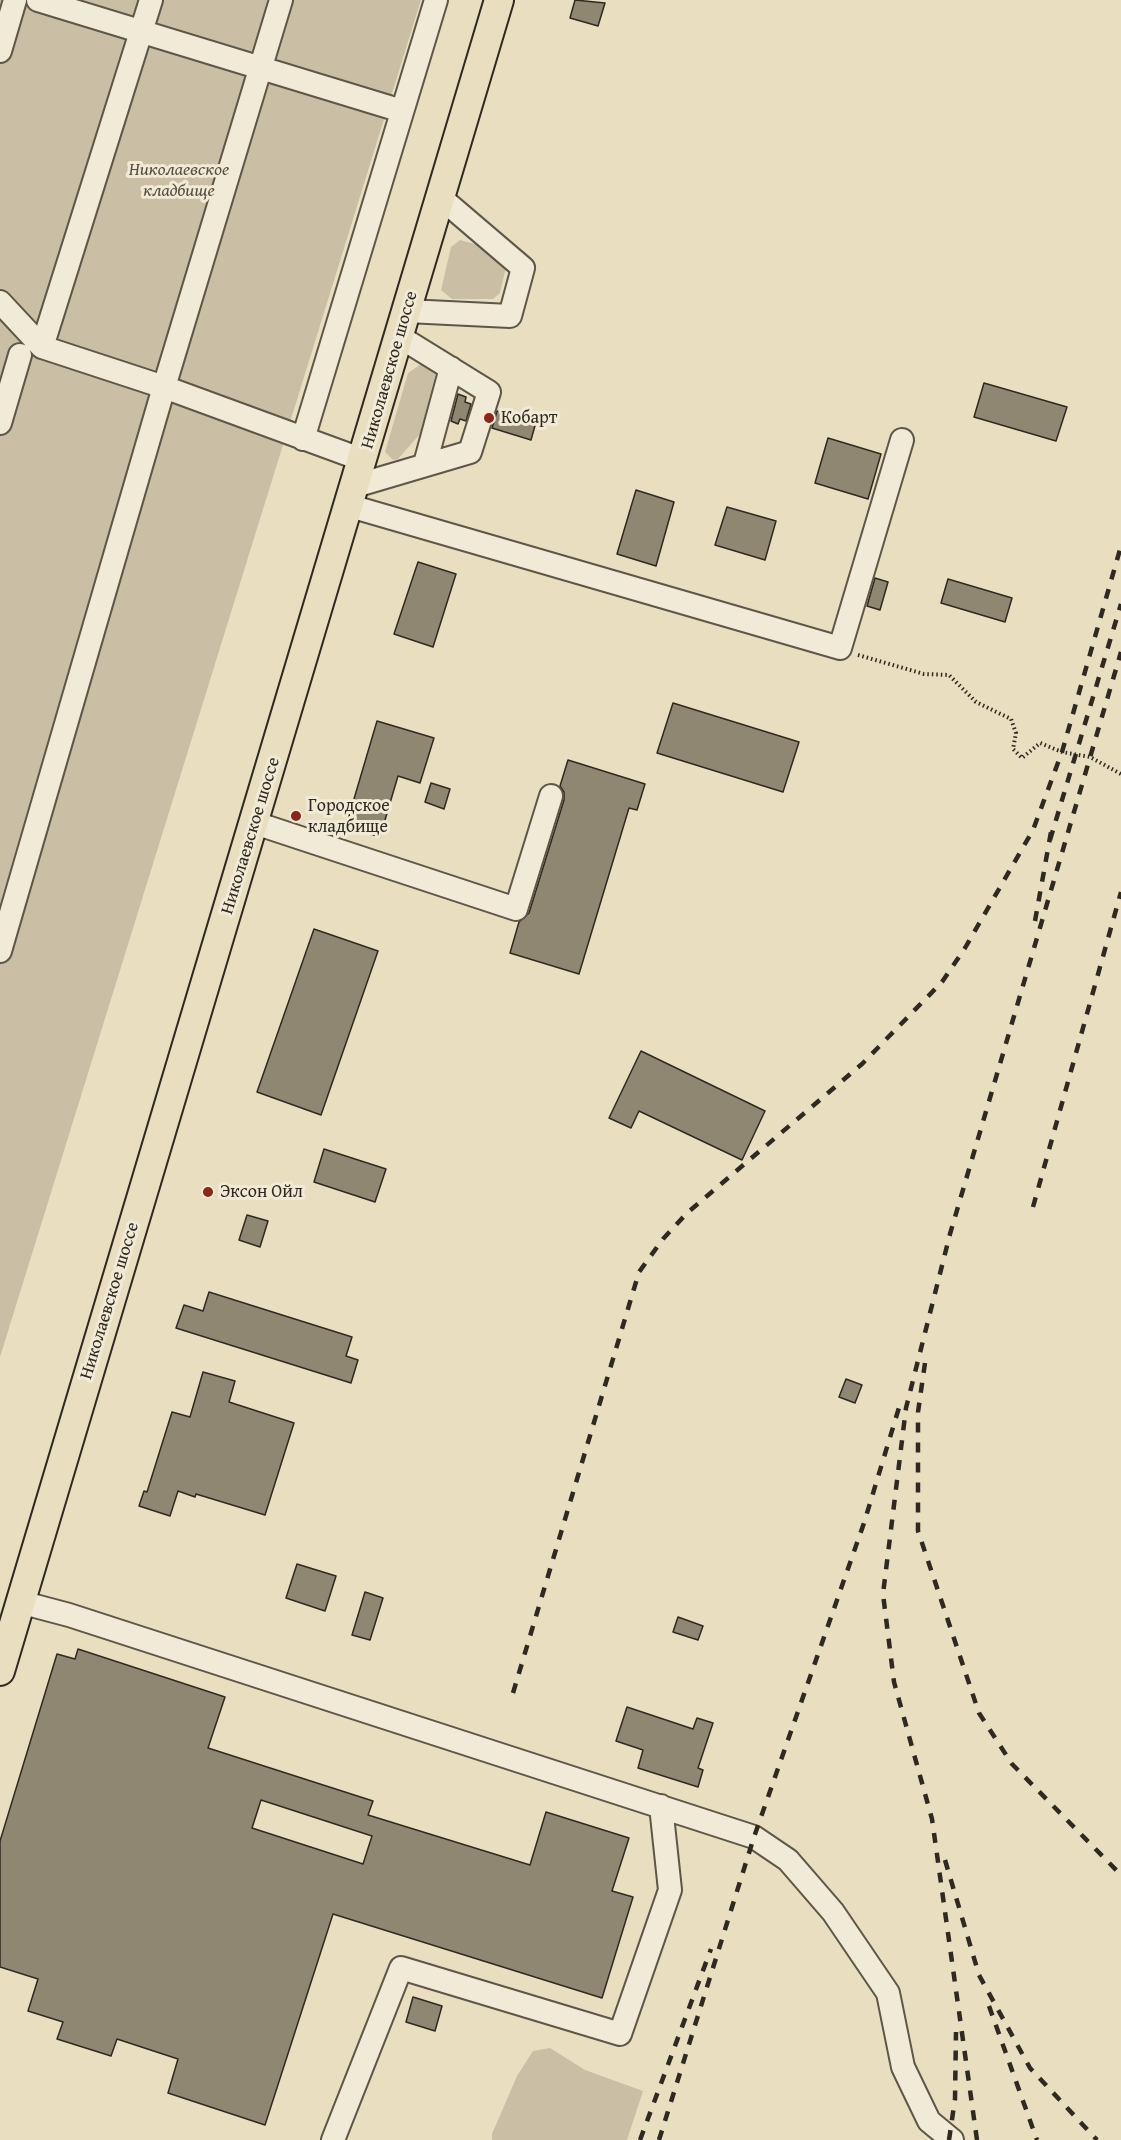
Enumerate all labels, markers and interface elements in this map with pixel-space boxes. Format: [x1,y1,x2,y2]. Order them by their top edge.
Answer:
park label: Николаевское кладбище [129,159,229,201]
street label: Николаевское шоссе [357,289,423,451]
place label: Кобарт [501,407,557,429]
marker: Кобарт [482,411,496,425]
street label: Николаевское шоссе [217,755,285,917]
place label: Городское кладбище [308,795,390,838]
marker: Городское кладбище [289,809,303,823]
place label: Эксон Ойл [220,1181,303,1203]
marker: Эксон Ойл [201,1185,215,1199]
street label: Николаевское шоссе [76,1220,144,1382]

